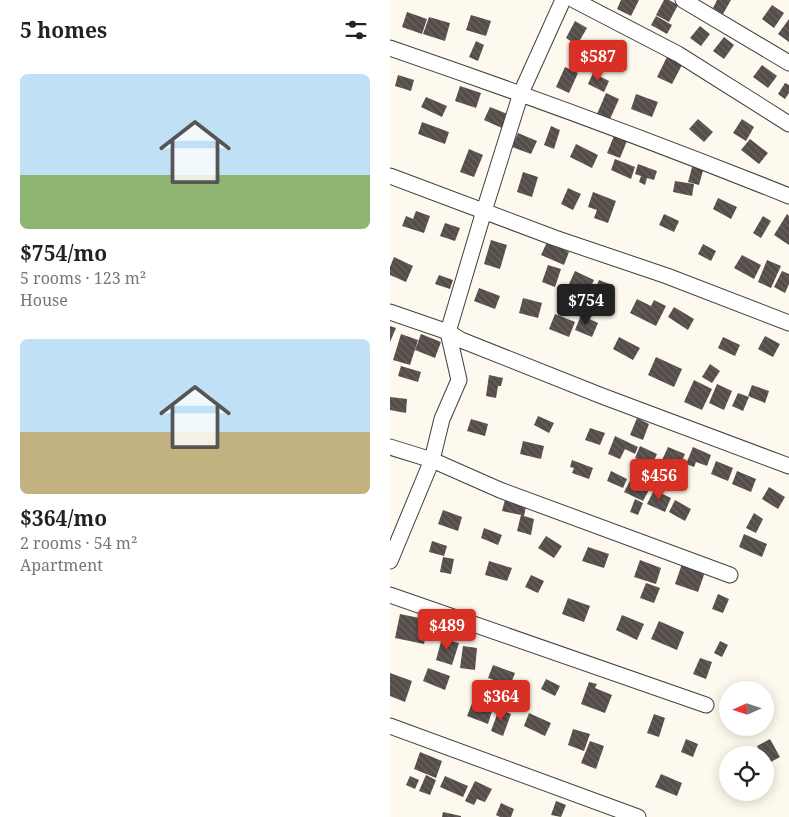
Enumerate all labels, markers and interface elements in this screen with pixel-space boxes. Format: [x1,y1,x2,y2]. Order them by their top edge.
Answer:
text: 5 homes [20,16,107,44]
icon: filters [342,16,370,44]
pin: $587 [568,39,628,82]
text: $587 [580,45,616,67]
icon: home [150,107,240,197]
text: $754/mo [20,239,107,267]
text: 5 rooms · 123 m² [20,267,146,289]
pin: $754 [556,284,616,326]
text: House [20,289,68,311]
text: $754 [568,289,604,311]
icon: home [150,372,240,462]
pin: $456 [629,458,689,501]
text: $456 [641,464,677,486]
text: $364/mo [20,504,107,532]
text: 2 rooms · 54 m² [20,532,137,554]
text: Apartment [20,554,103,576]
pin: $489 [417,608,477,651]
text: $489 [429,614,465,636]
pin: $364 [471,680,531,722]
north arrow [719,681,774,736]
map controls [719,681,774,801]
text: $364 [483,685,519,707]
button: locate [719,746,774,801]

